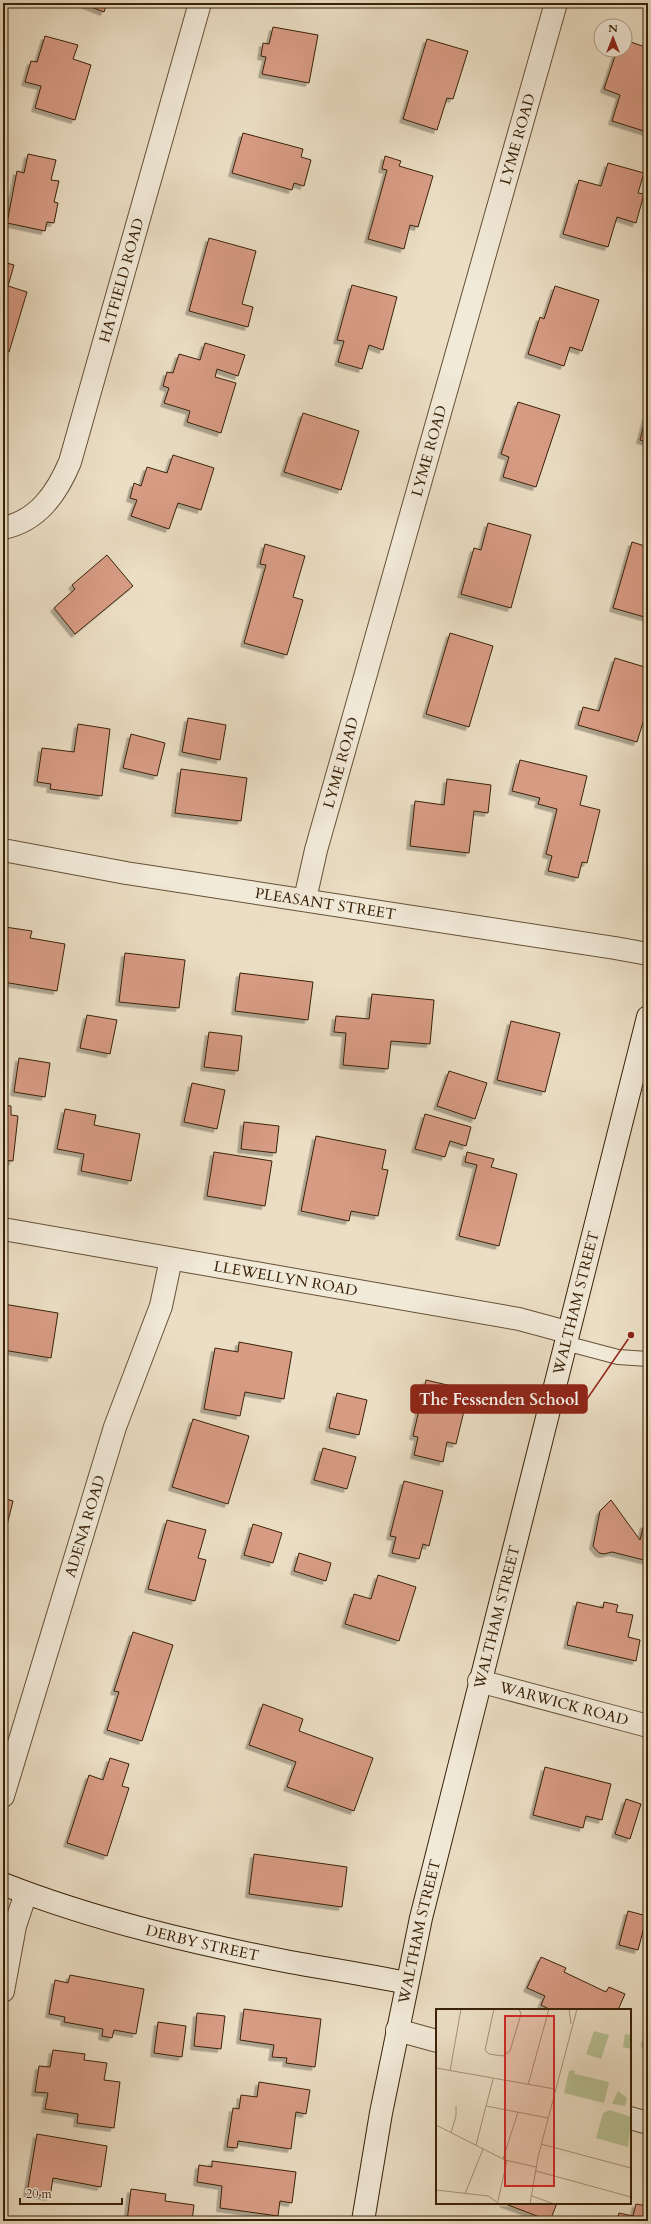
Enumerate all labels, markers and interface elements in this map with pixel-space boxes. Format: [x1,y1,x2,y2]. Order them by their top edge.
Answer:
north arrow [593,18,633,58]
text: N [608,21,618,36]
street label: LYME ROAD [495,91,540,187]
street label: HATFIELD ROAD [94,216,149,345]
street label: LYME ROAD [407,403,452,499]
street label: LYME ROAD [318,715,363,811]
street label: PLEASANT STREET [254,883,397,924]
street label: WALTHAM STREET [548,1229,604,1378]
street label: LLEWELLYN ROAD [212,1256,359,1301]
callout: The Fessenden School [411,1385,587,1413]
text: The Fessenden School [419,1389,579,1411]
street label: ADENA ROAD [60,1473,110,1580]
street label: WALTHAM STREET [469,1543,525,1692]
street label: WARWICK ROAD [497,1677,631,1730]
street label: WALTHAM STREET [393,1857,445,2006]
street label: DERBY STREET [143,1920,261,1966]
inset map [436,2009,631,2204]
scale bar [20,2180,122,2206]
text: 20 m [26,2186,53,2202]

